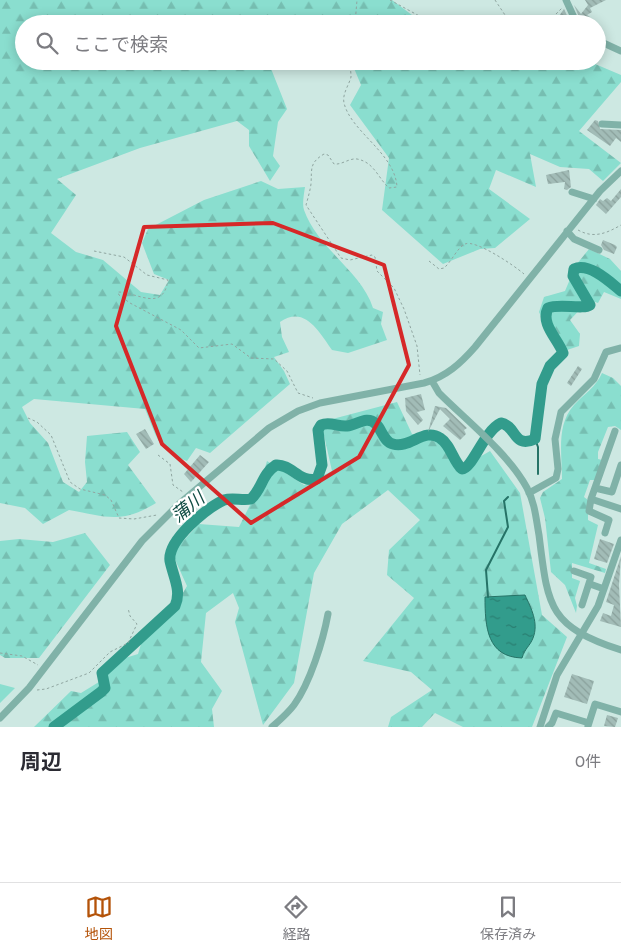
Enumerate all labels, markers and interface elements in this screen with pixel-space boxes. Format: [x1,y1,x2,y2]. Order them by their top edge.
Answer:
search box [15,15,606,70]
icon: search [33,29,61,57]
text: ここで検索 [73,34,168,56]
water label: 蒲川 [167,486,210,527]
text: 周辺 [20,750,62,775]
text: 0件 [575,752,601,772]
tab: 地図 [85,893,113,943]
tab: 経路 [282,893,310,943]
tab: 保存済み [480,893,536,943]

